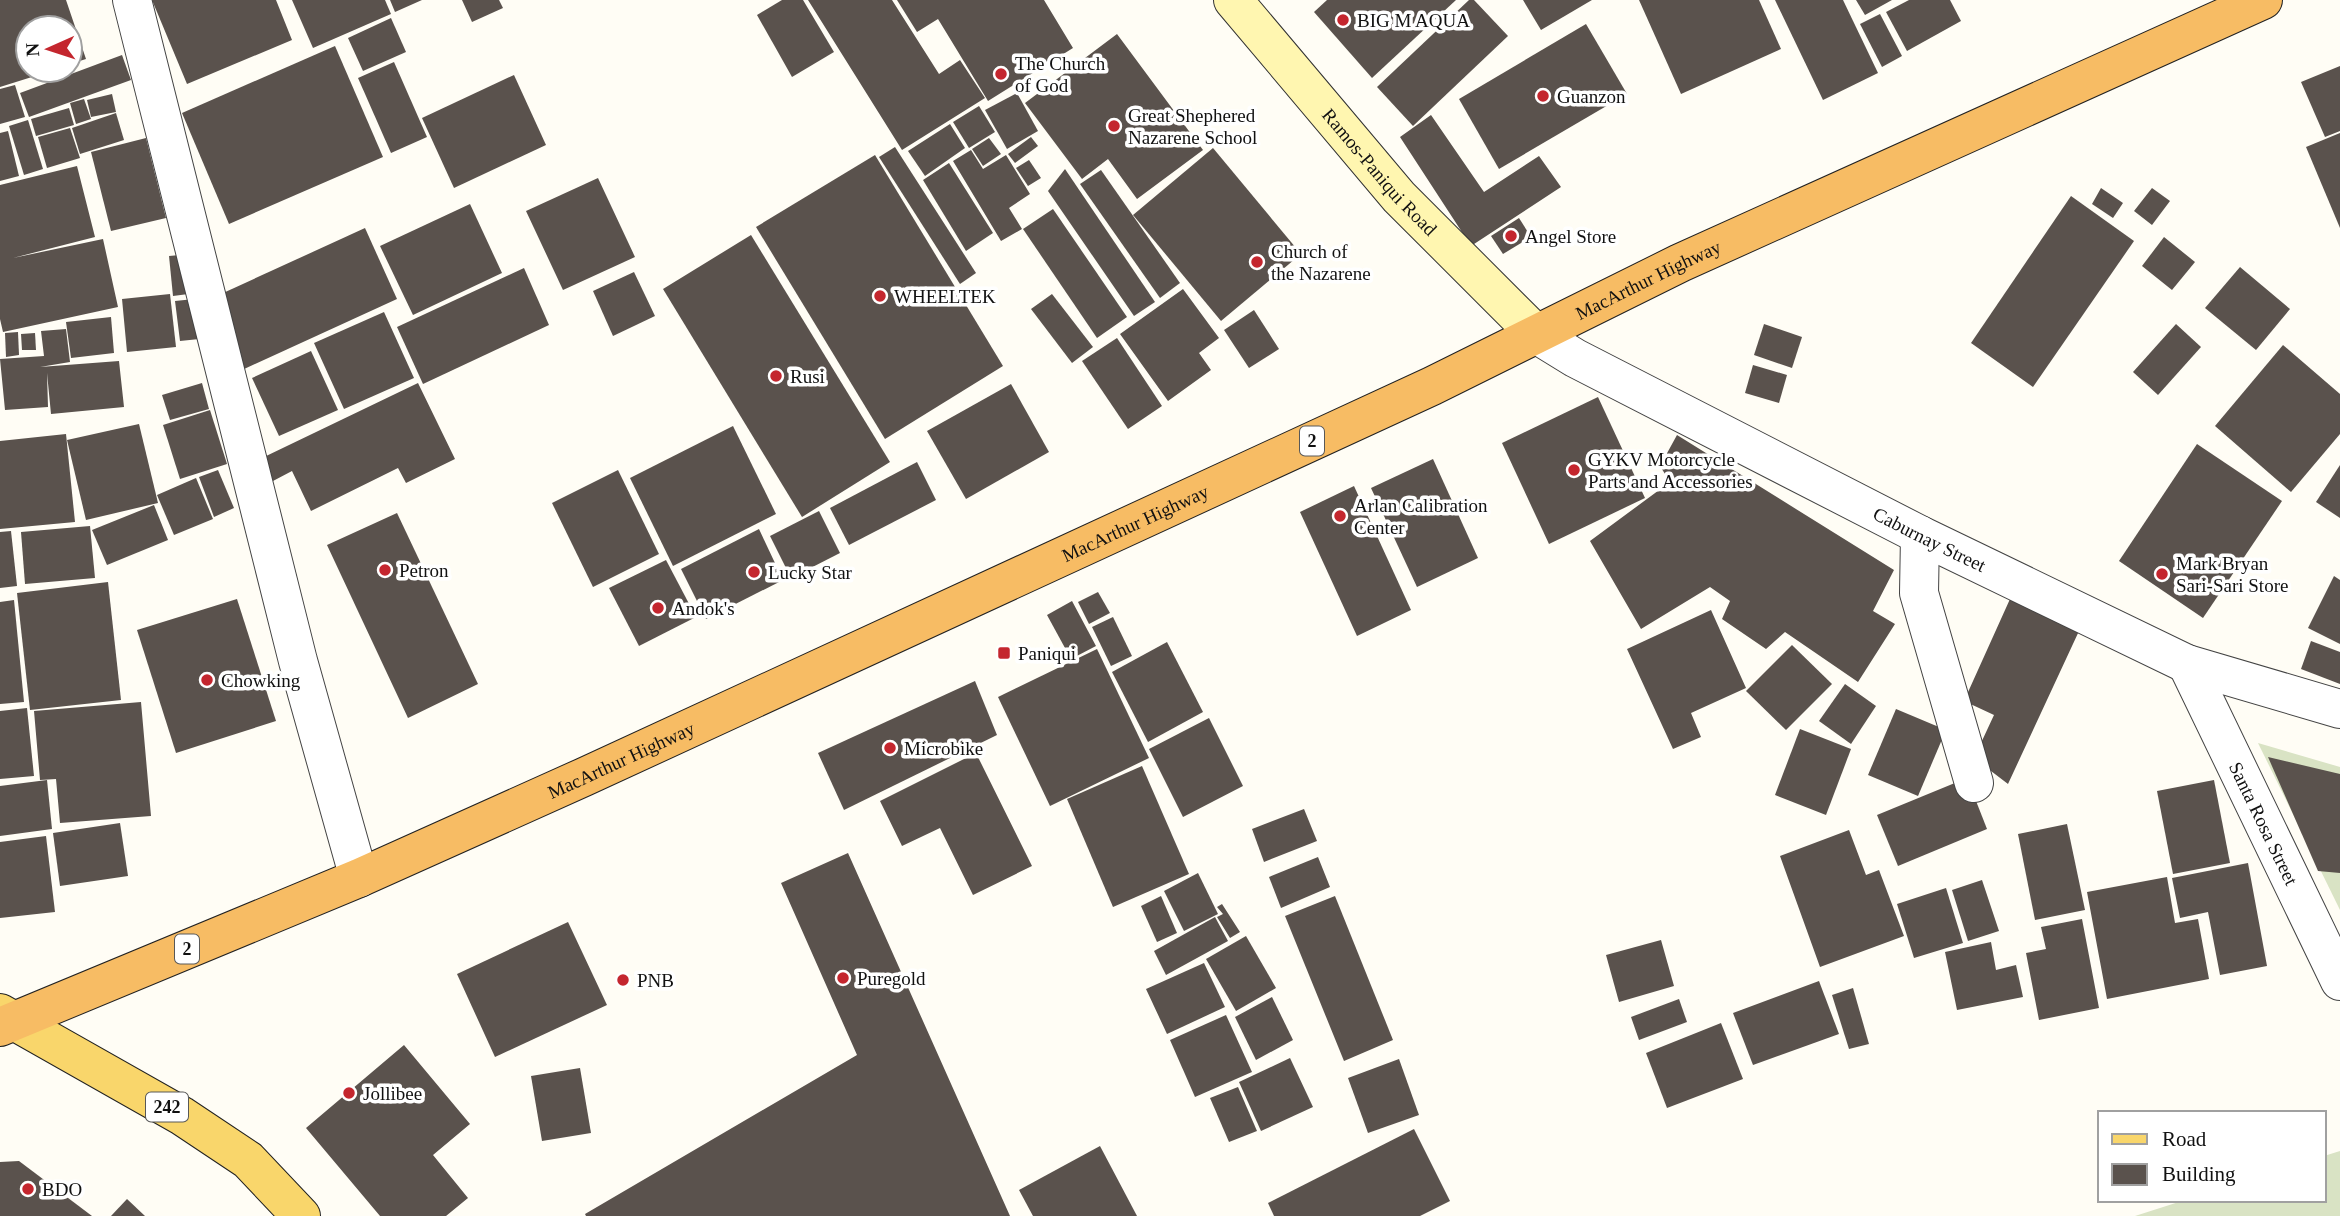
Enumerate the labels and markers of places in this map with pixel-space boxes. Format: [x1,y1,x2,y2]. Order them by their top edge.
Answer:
place label: BIG M AQUA [1357,10,1470,31]
marker: BIG M AQUA [1335,12,1351,28]
place label: The Church of God [1015,53,1106,96]
marker: The Church of God [993,66,1009,82]
place label: Guanzon [1557,86,1626,107]
marker: Guanzon [1535,88,1551,104]
place label: Great Shephered Nazarene School [1128,105,1257,148]
marker: Great Shephered Nazarene School [1106,118,1122,134]
place label: Angel Store [1525,226,1616,247]
marker: Angel Store [1503,228,1519,244]
place label: Church of the Nazarene [1271,241,1371,284]
marker: Church of the Nazarene [1249,254,1265,270]
place label: WHEELTEK [894,286,996,307]
marker: WHEELTEK [872,288,888,304]
place label: Rusi [790,366,825,387]
marker: Rusi [768,368,784,384]
place label: GYKV Motorcycle Parts and Accessories [1588,449,1753,492]
marker: GYKV Motorcycle Parts and Accessories [1566,462,1582,478]
place label: Arlan Calibration Center [1354,495,1488,538]
marker: Arlan Calibration Center [1332,508,1348,524]
place label: Mark Bryan Sari-Sari Store [2176,553,2288,596]
place label: Petron [399,560,449,581]
marker: Petron [377,562,393,578]
place label: Lucky Star [768,562,853,583]
marker: Lucky Star [746,564,762,580]
marker: Mark Bryan Sari-Sari Store [2154,566,2170,582]
place label: Andok's [672,598,735,619]
marker: Andok's [650,600,666,616]
place label: Paniqui [1018,643,1076,664]
marker: Paniqui [996,645,1012,661]
place label: Chowking [221,670,301,691]
marker: Chowking [199,672,215,688]
place label: Microbike [904,738,983,759]
marker: Microbike [882,740,898,756]
place label: Puregold [857,968,926,989]
place label: PNB [637,970,674,991]
marker: Puregold [835,970,851,986]
marker: PNB [615,972,631,988]
place label: Jollibee [363,1083,422,1104]
marker: Jollibee [341,1085,357,1101]
place label: BDO [42,1179,82,1200]
marker: BDO [20,1181,36,1197]

